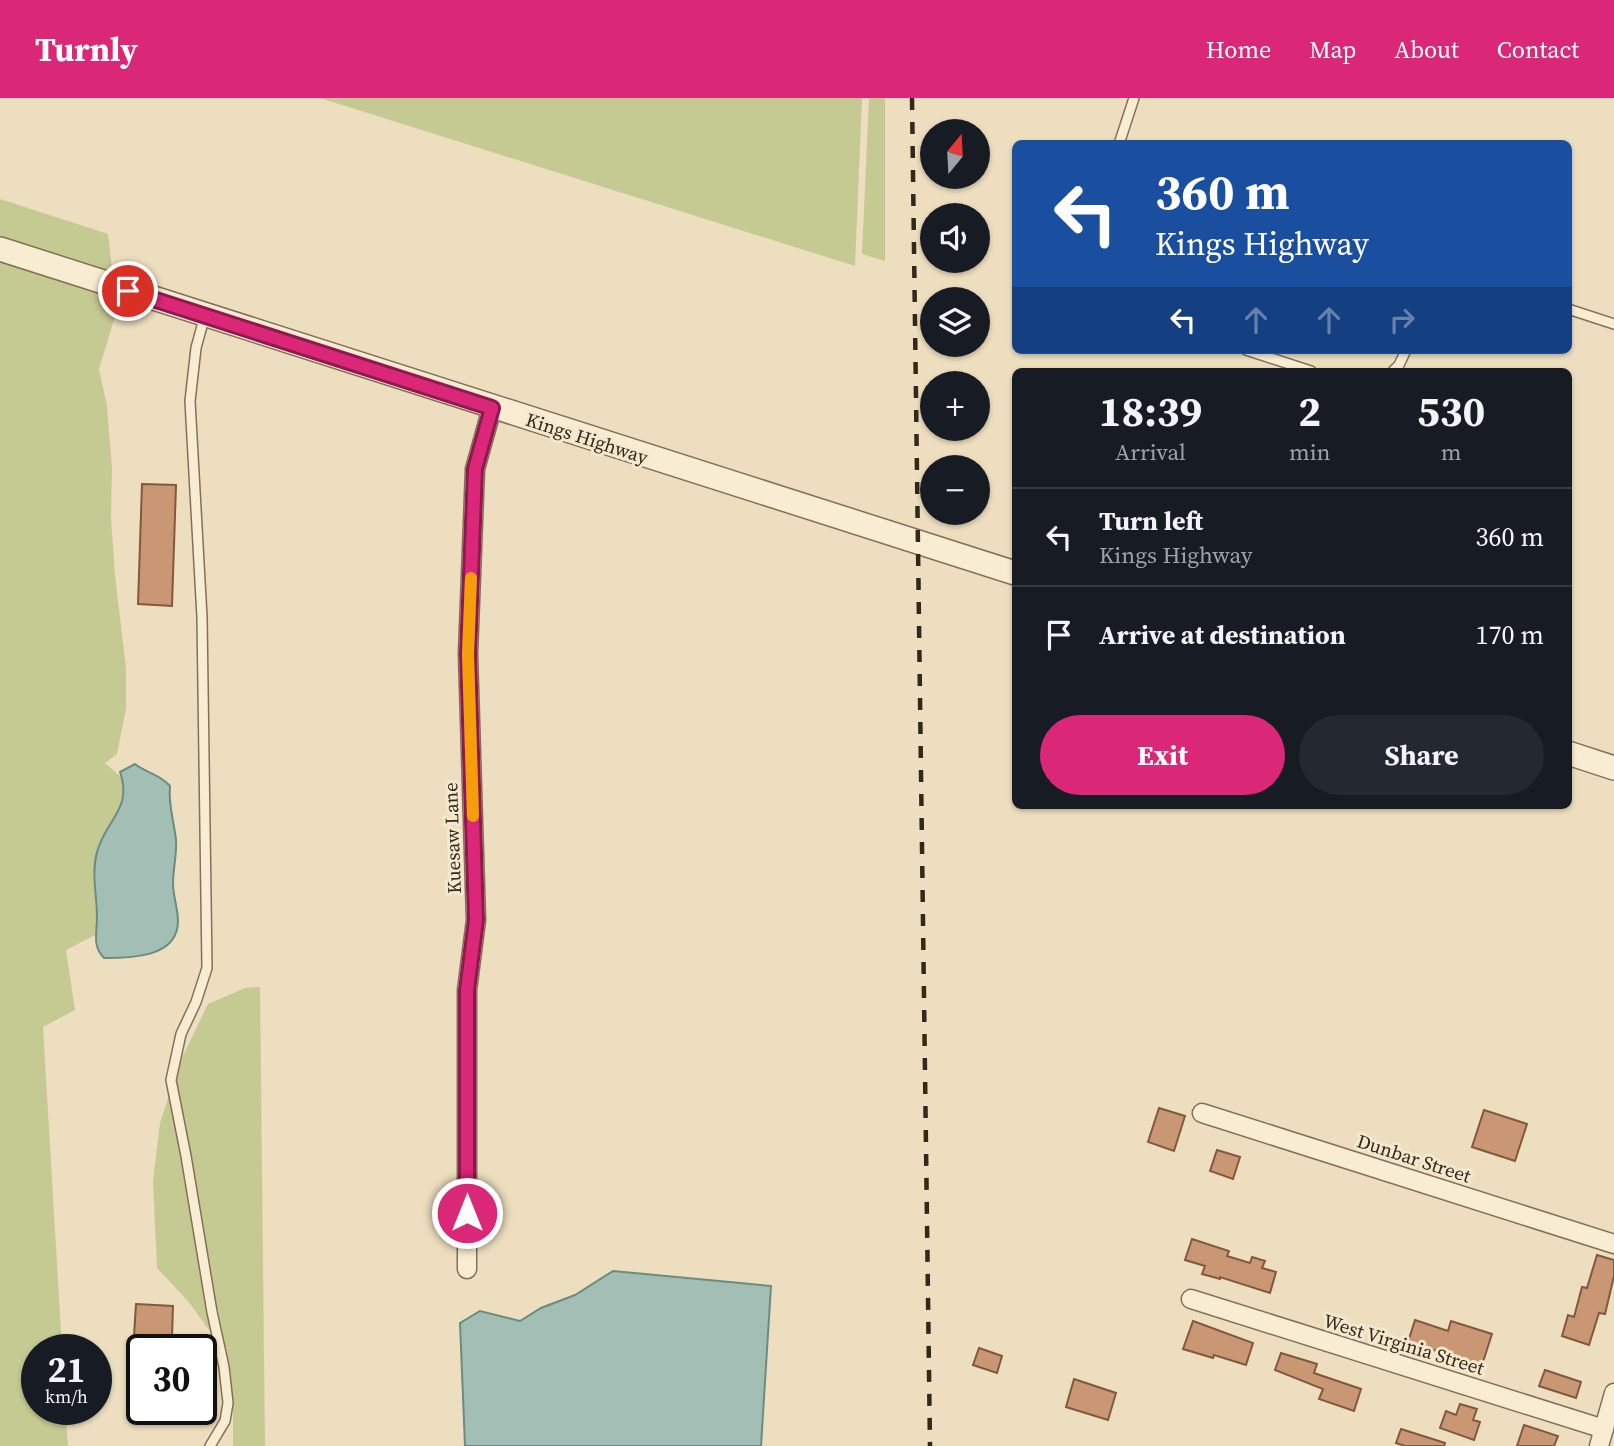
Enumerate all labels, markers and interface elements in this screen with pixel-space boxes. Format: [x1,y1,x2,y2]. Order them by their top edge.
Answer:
text: Turnly [35,27,138,72]
text: Home [1206,33,1271,66]
text: Map [1309,33,1356,66]
text: About [1394,33,1459,66]
text: Contact [1497,33,1579,66]
north arrow [920,119,990,189]
map controls [920,119,990,525]
text: 360 m [1155,158,1290,225]
icon: left [1040,168,1131,259]
button: sound [920,203,990,273]
text: Kings Highway [1155,222,1369,266]
pin [98,261,158,321]
icon: arrive [109,272,147,310]
button: layers [920,287,990,357]
icon: left [1164,301,1202,339]
icon: ahead [1237,301,1275,339]
icon: ahead [1310,301,1348,339]
icon: right [1383,301,1421,339]
button: + [920,371,990,441]
text: 18:39 [1099,382,1202,440]
text: 2 [1298,382,1321,440]
text: 530 [1417,382,1485,440]
street label: Kings Highway [523,406,652,470]
text: Arrival [1115,436,1186,468]
text: min [1289,436,1330,468]
text: m [1441,436,1462,468]
button: − [920,455,990,525]
text: Turn left [1099,503,1203,539]
icon: left [1040,518,1078,556]
text: 360 m [1476,519,1544,555]
text: Kings Highway [1099,539,1253,571]
icon: arrive [1040,616,1078,654]
text: Arrive at destination [1099,617,1346,653]
text: 170 m [1476,617,1544,653]
button: Exit [1040,715,1285,795]
button: Share [1299,715,1544,795]
street label: Kuesaw Lane [437,782,467,894]
street label: Dunbar Street [1354,1127,1475,1189]
position arrow [430,1176,504,1250]
street label: West Virginia Street [1321,1307,1488,1381]
speed limit sign: 30 [126,1334,217,1425]
text: 21 [48,1346,85,1394]
text: km/h [45,1384,88,1409]

